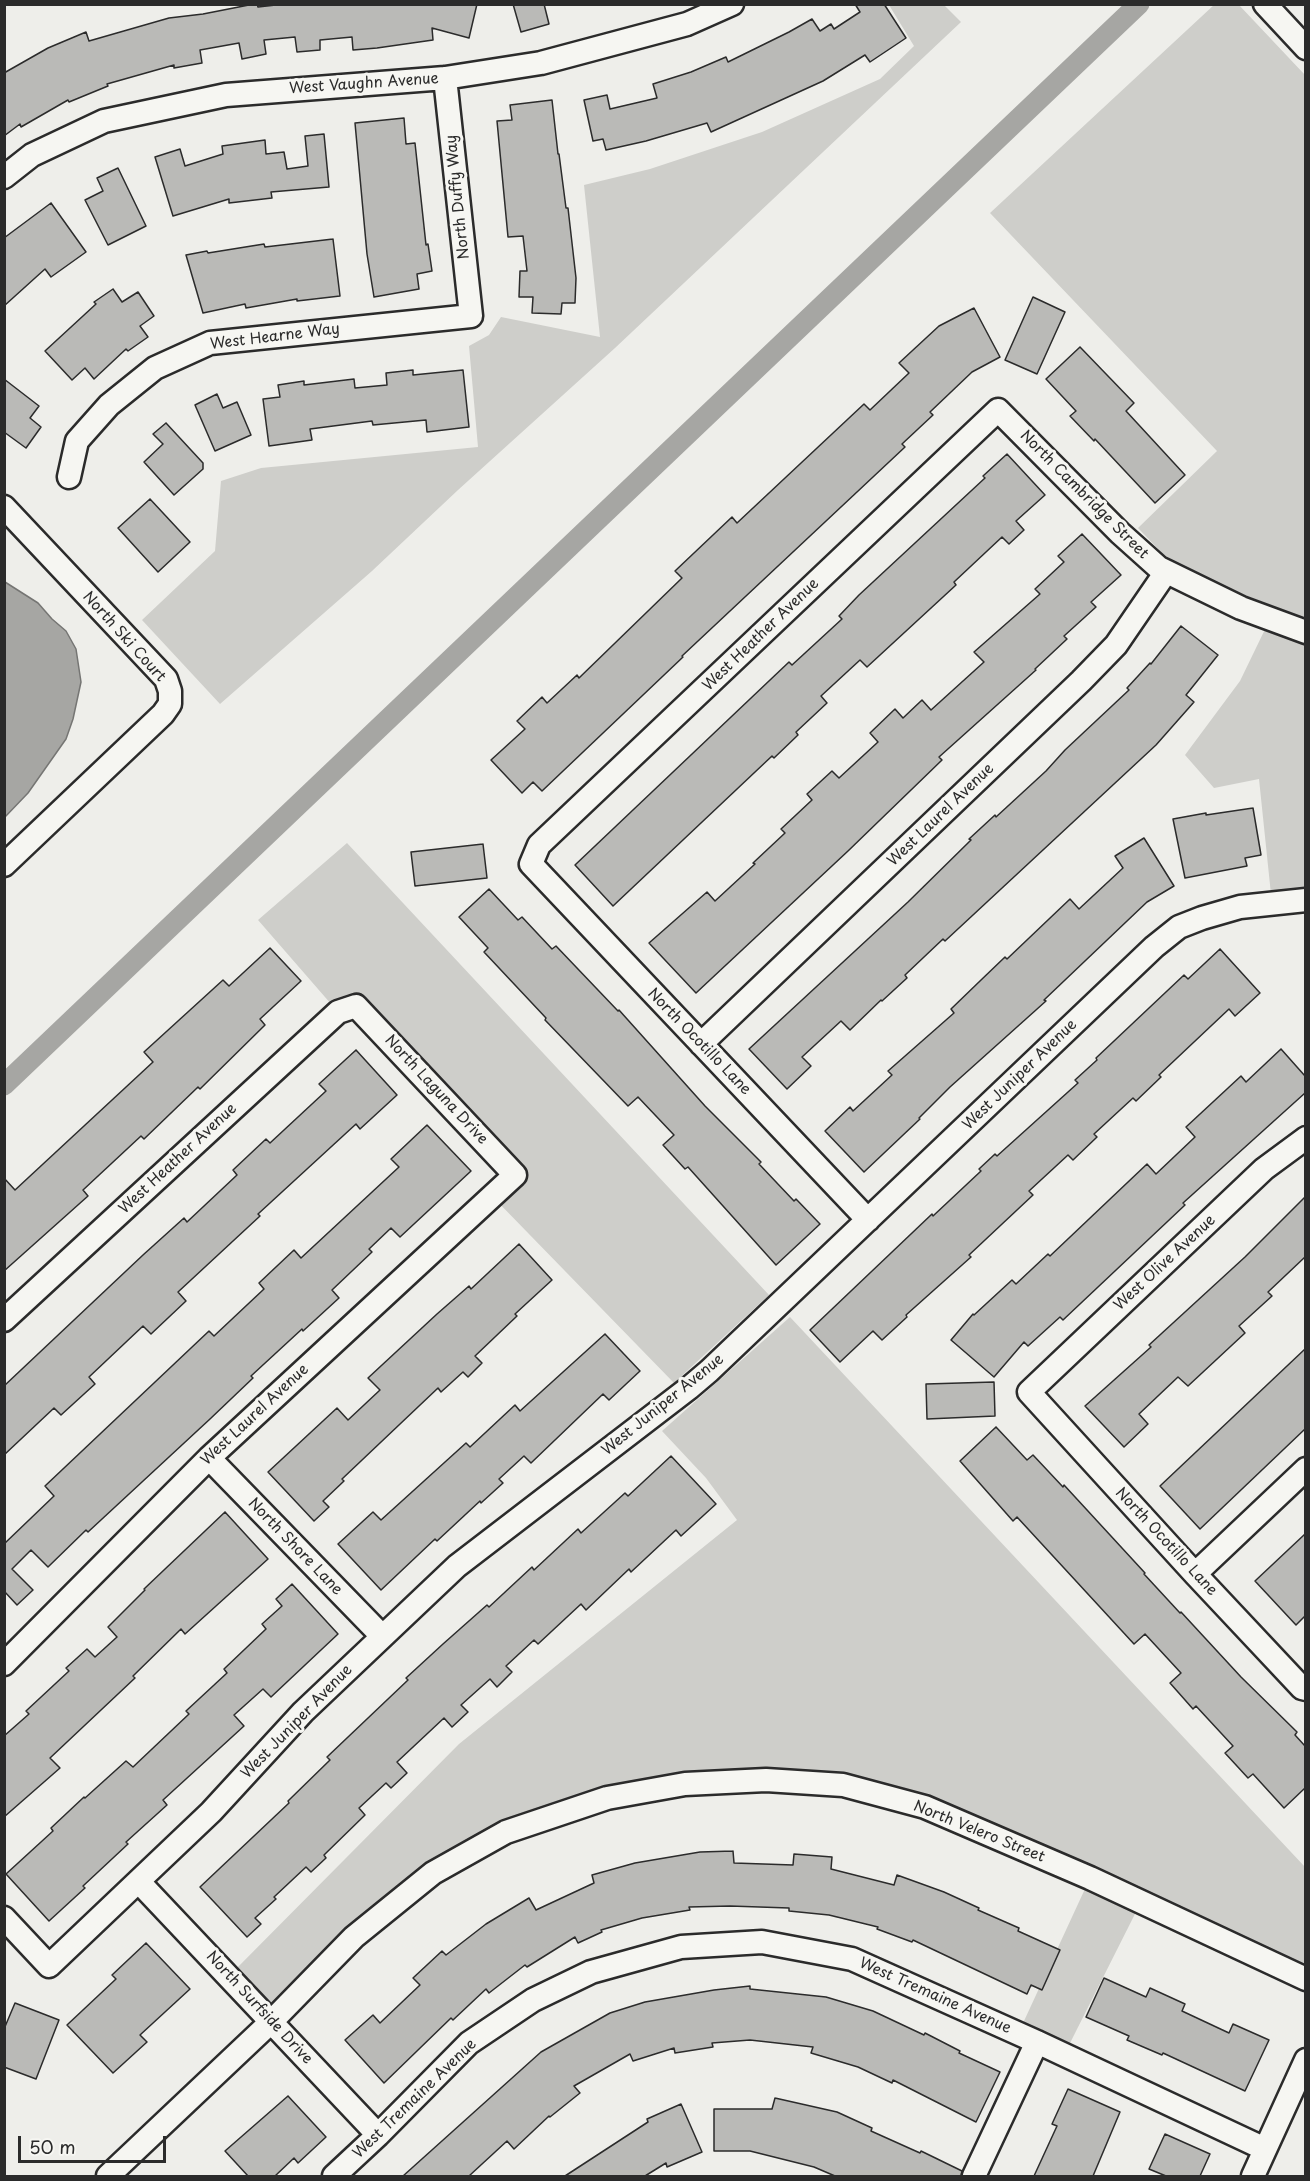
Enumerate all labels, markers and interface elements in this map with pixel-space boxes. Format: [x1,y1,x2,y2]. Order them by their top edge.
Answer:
street label: West Vaughn Avenue [289,70,439,98]
street label: North Duffy Way [443,134,473,260]
street label: West Hearne Way [209,320,341,354]
street label: North Cambridge Street [1016,427,1152,563]
street label: West Heather Avenue [699,575,823,695]
street label: North Ski Court [79,588,169,686]
street label: West Laurel Avenue [884,760,998,870]
street label: North Ocotillo Lane [643,985,755,1099]
street label: West Juniper Avenue [959,1016,1081,1134]
street label: North Laguna Drive [381,1032,491,1148]
street label: West Heather Avenue [115,1100,241,1218]
street label: West Olive Avenue [1111,1211,1219,1315]
street label: West Juniper Avenue [598,1350,728,1460]
street label: West Laurel Avenue [198,1361,312,1469]
street label: North Ocotillo Lane [1111,1484,1221,1600]
street label: North Shore Lane [244,1495,346,1599]
street label: West Juniper Avenue [238,1661,356,1783]
street label: North Velero Street [911,1797,1047,1867]
street label: North Surfside Drive [202,1948,316,2068]
street label: West Tremaine Avenue [856,1954,1014,2038]
street label: West Tremaine Avenue [350,2035,480,2163]
scale bar [21,2124,170,2162]
text: 50 m [29,2133,76,2160]

